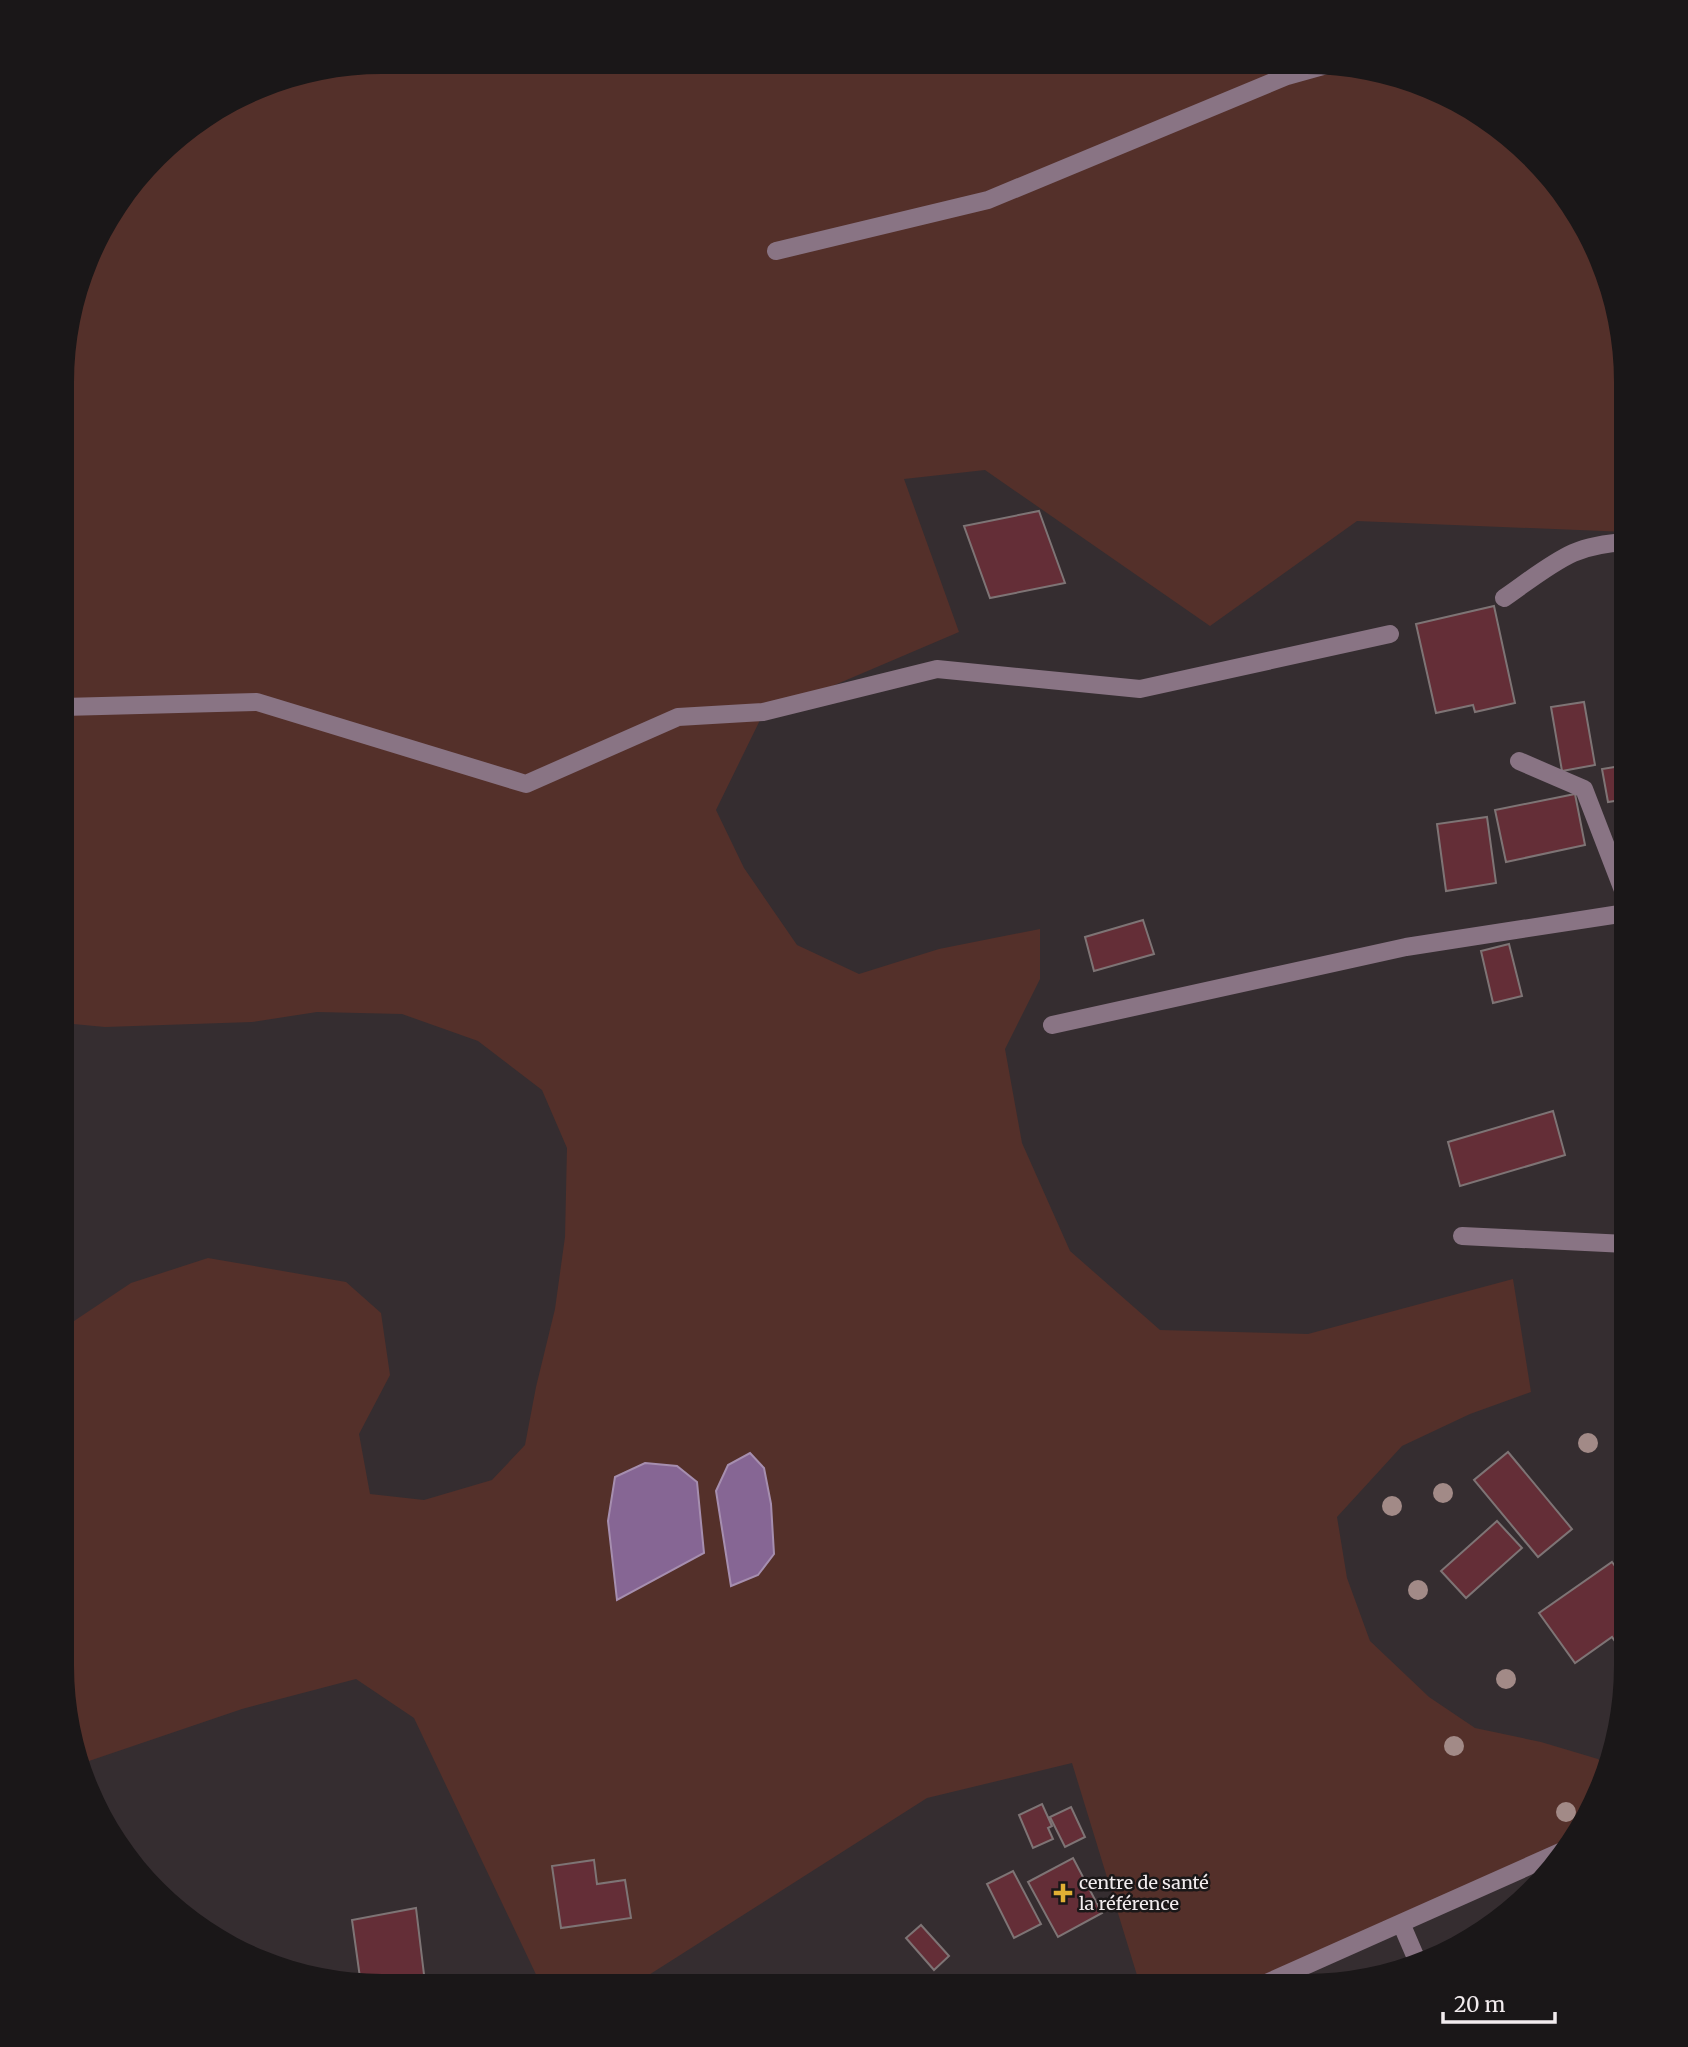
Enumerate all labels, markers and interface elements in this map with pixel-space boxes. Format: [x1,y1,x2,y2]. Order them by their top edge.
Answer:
place label: centre de santé la référence [1079,1871,1209,1915]
marker: centre de santé la référence [1053,1883,1073,1903]
scale bar [1443,1980,1555,2024]
text: 20 m [1454,1991,1506,2018]

